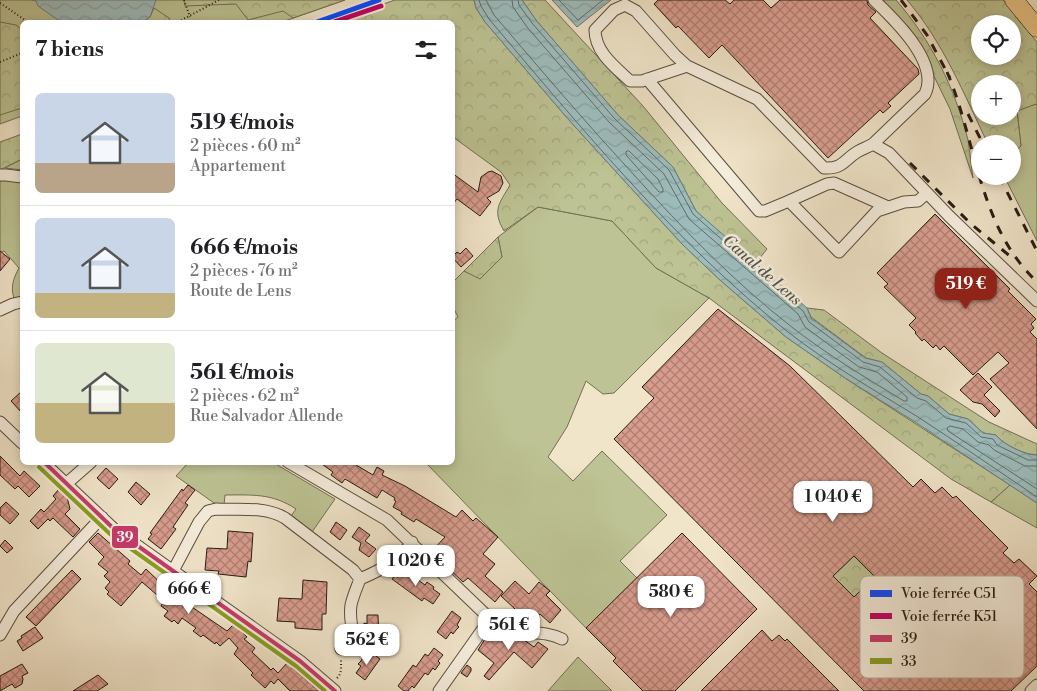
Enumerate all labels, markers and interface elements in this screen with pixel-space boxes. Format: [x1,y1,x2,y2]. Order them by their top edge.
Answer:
map controls [971,15,1021,185]
button: locate [971,15,1021,65]
icon: filters [412,36,440,64]
text: 7 biens [35,37,104,63]
button: + [971,75,1021,125]
text: 519 €/mois [190,110,294,136]
icon: home [75,113,135,173]
button: − [971,135,1021,185]
text: 2 pièces · 60 m² [190,136,301,156]
text: Appartement [190,156,286,176]
water label: Canal de Lens [718,230,806,310]
text: 666 €/mois [190,235,298,261]
icon: home [75,238,135,298]
text: 2 pièces · 76 m² [190,261,298,281]
pin: 519 € [931,268,1001,310]
text: 519 € [946,274,986,294]
text: Route de Lens [190,281,292,301]
text: 561 €/mois [190,360,294,386]
icon: home [75,363,135,423]
text: 2 pièces · 62 m² [190,386,299,406]
text: Rue Salvador Allende [190,406,343,426]
pin: 1 040 € [787,480,879,523]
text: 1 040 € [804,487,862,507]
line badge: 39 [111,525,139,549]
text: 39 [116,529,134,547]
pin: 1 020 € [370,544,462,587]
text: 1 020 € [388,551,444,571]
pin: 666 € [154,572,224,615]
pin: 580 € [636,576,706,618]
legend [860,576,1024,678]
text: 666 € [167,579,211,599]
text: 580 € [649,582,693,602]
text: Voie ferrée C51 [900,585,997,603]
pin: 561 € [474,608,544,651]
text: Voie ferrée K51 [900,608,997,626]
text: 561 € [489,615,529,635]
pin: 562 € [332,624,402,666]
text: 562 € [346,630,388,650]
text: 39 [901,630,917,648]
text: 33 [901,653,917,671]

